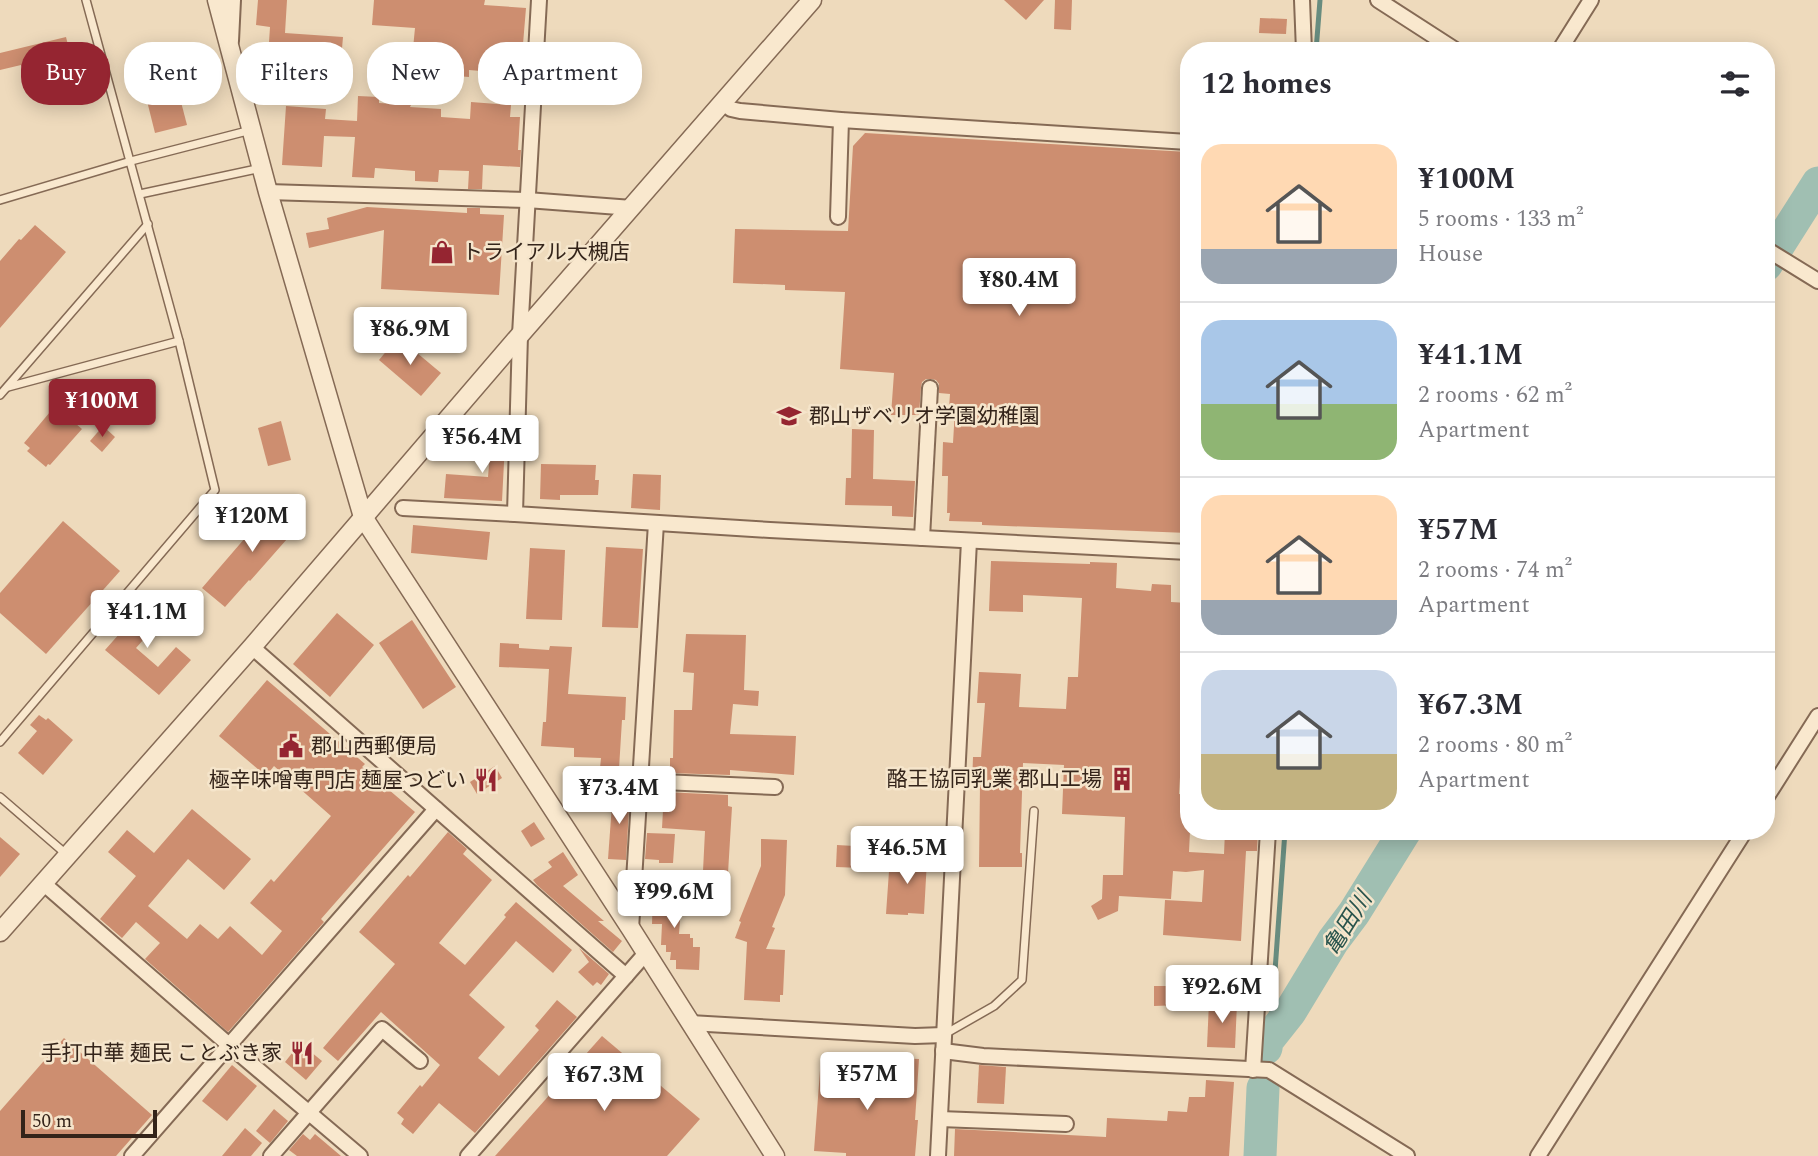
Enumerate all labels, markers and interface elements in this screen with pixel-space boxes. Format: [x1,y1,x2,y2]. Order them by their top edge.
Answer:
chip: Buy [21,42,110,105]
chip: Rent [124,42,222,105]
chip: Filters [236,42,353,105]
chip: New [367,42,464,105]
chip: Apartment [478,42,642,105]
text: 12 homes [1201,61,1332,107]
icon: filters [1716,65,1754,103]
text: ¥100M [1418,156,1515,202]
icon: home [1257,172,1341,256]
text: 5 rooms · 133 m² [1418,202,1584,237]
place label: トライアル大槻店 [462,237,630,269]
text: House [1418,237,1483,272]
shop icon: トライアル大槻店 [428,238,456,266]
pin: ¥80.4M [962,258,1076,318]
text: ¥80.4M [979,263,1059,298]
pin: ¥86.9M [353,308,467,367]
text: ¥86.9M [370,312,450,347]
text: ¥41.1M [1418,332,1523,378]
icon: home [1257,348,1341,432]
text: 2 rooms · 62 m² [1418,378,1572,413]
pin: ¥100M [53,380,151,439]
text: ¥100M [65,384,139,419]
place label: 郡山ザベリオ学園幼稚園 [809,401,1040,433]
school or university icon: 郡山ザベリオ学園幼稚園 [775,402,803,430]
text: Apartment [1418,413,1530,448]
pin: ¥56.4M [425,416,539,475]
text: ¥56.4M [442,420,522,455]
pin: ¥120M [203,494,301,554]
text: ¥120M [215,499,289,534]
text: ¥57M [1418,507,1498,553]
icon: home [1257,523,1341,607]
text: 2 rooms · 74 m² [1418,553,1572,588]
text: Apartment [1418,588,1530,623]
pin: ¥41.1M [90,590,204,650]
text: ¥41.1M [107,595,187,630]
text: ¥67.3M [1418,682,1523,728]
icon: home [1257,698,1341,782]
text: 2 rooms · 80 m² [1418,728,1572,763]
place label: 郡山西郵便局 [311,731,437,763]
public building icon: 郡山西郵便局 [277,732,305,760]
text: Apartment [1418,763,1530,798]
place label: 酪王協同乳業 郡山工場 [887,764,1102,796]
place label: 極辛味噌専門店 麺屋つどい [209,765,466,797]
building icon: 酪王協同乳業 郡山工場 [1108,765,1136,793]
restaurant icon: 極辛味噌専門店 麺屋つどい [472,766,500,794]
pin: ¥73.4M [562,766,676,826]
text: ¥73.4M [579,771,659,806]
pin: ¥46.5M [850,826,964,886]
text: ¥46.5M [867,831,947,866]
pin: ¥99.6M [617,870,731,930]
text: ¥99.6M [634,875,714,910]
water label: 亀田川 [1315,883,1383,962]
pin: ¥92.6M [1165,965,1279,1025]
text: ¥92.6M [1182,970,1262,1005]
place label: 手打中華 麺民 ことぶき家 [41,1038,282,1070]
restaurant icon: 手打中華 麺民 ことぶき家 [288,1039,316,1067]
pin: ¥57M [826,1052,908,1112]
pin: ¥67.3M [547,1054,661,1113]
text: ¥57M [836,1057,898,1092]
text: ¥67.3M [564,1058,644,1093]
scale bar [21,1107,158,1139]
text: 50 m [32,1107,72,1136]

